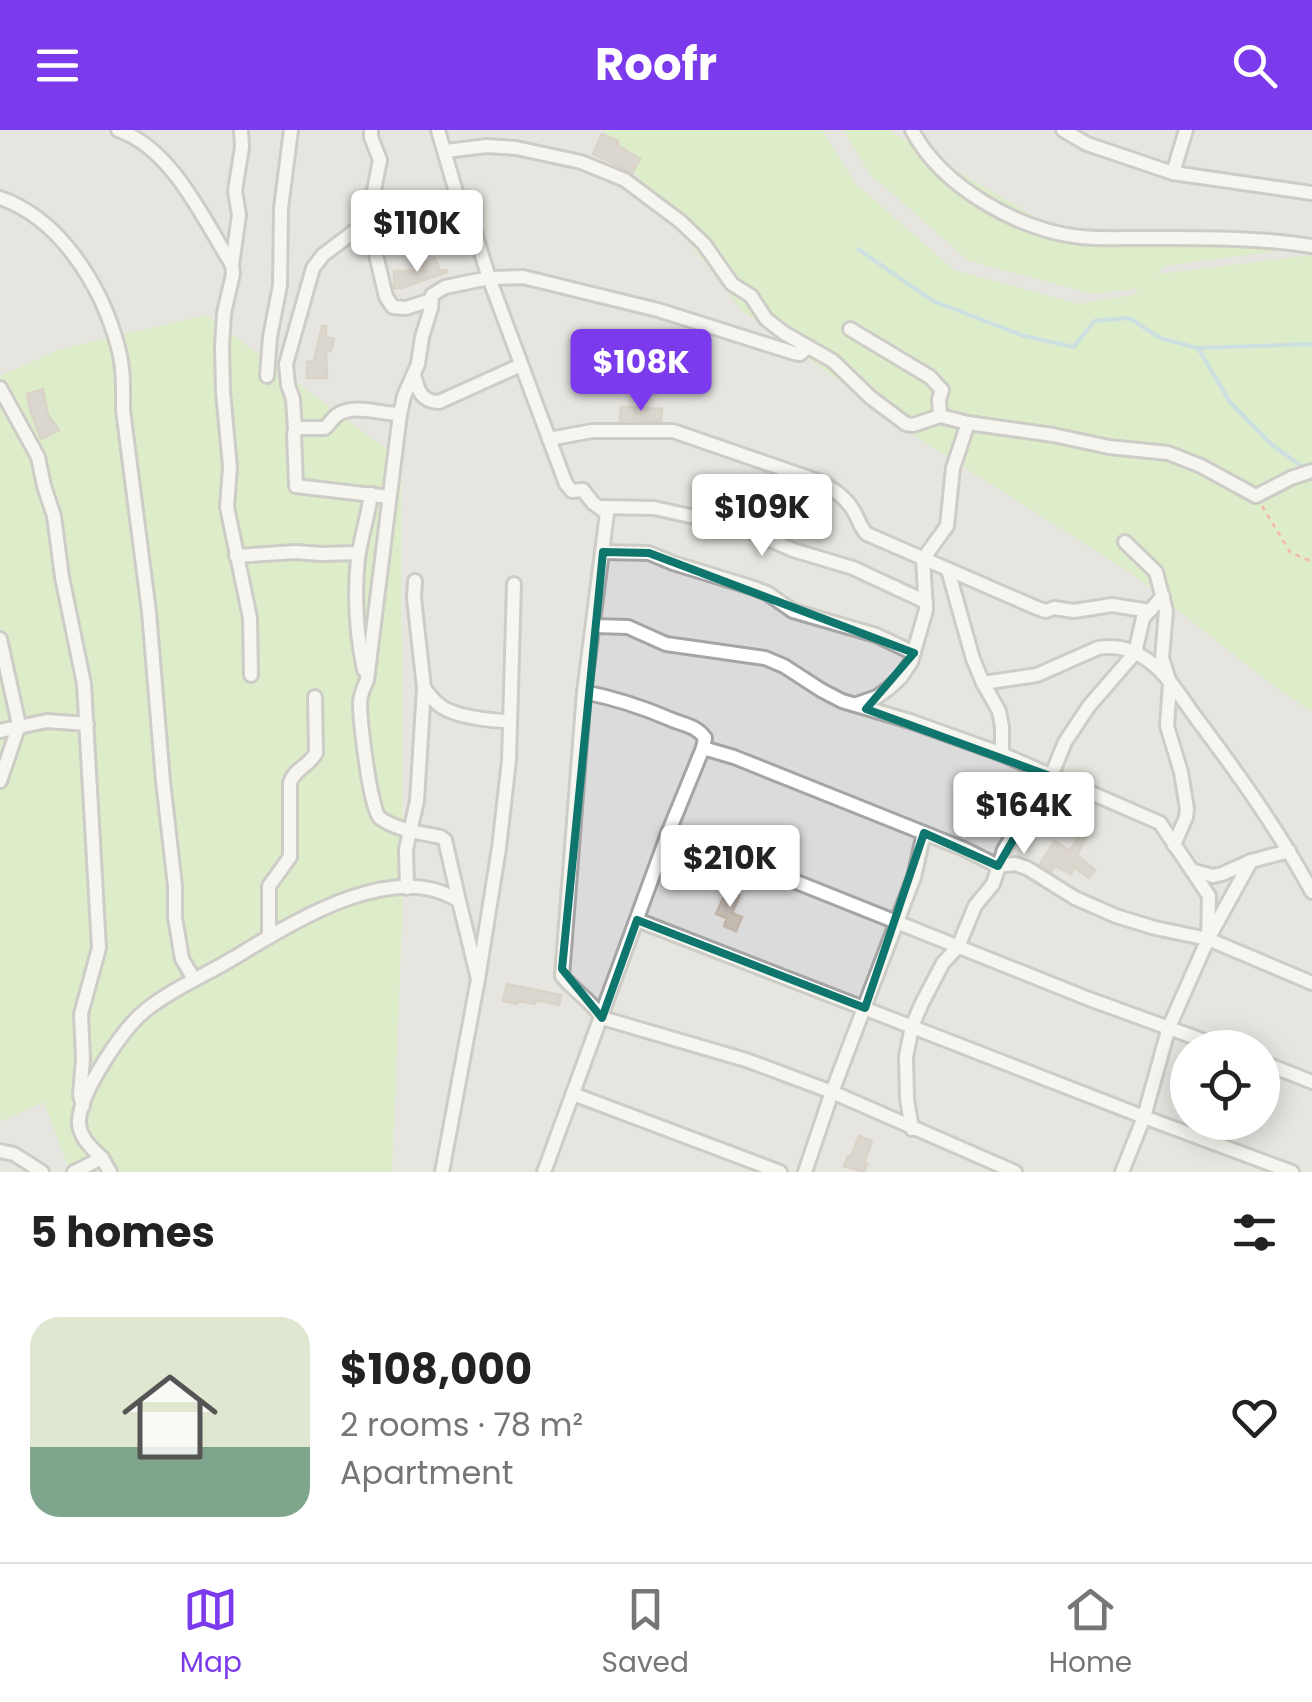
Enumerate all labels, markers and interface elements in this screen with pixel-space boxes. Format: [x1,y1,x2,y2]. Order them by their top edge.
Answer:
text: Roofr [595,33,717,96]
icon: menu [30,38,85,93]
icon: search [1227,38,1282,93]
pin: $110K [347,190,487,275]
text: $110K [373,200,461,245]
pin: $108K [571,329,711,414]
text: $108K [593,339,690,384]
pin: $109K [692,474,832,559]
text: $109K [714,484,810,529]
pin: $164K [954,772,1094,857]
text: $164K [975,782,1073,827]
pin: $210K [660,825,800,910]
text: $210K [683,835,777,880]
map controls [1170,1030,1280,1140]
button: locate [1170,1030,1280,1140]
text: 5 homes [30,1203,215,1262]
icon: filters [1227,1205,1282,1260]
text: $108,000 [340,1340,532,1399]
icon: home [110,1357,230,1477]
icon: heart [1227,1390,1282,1445]
text: 2 rooms · 78 m² [340,1402,583,1447]
text: Apartment [340,1450,513,1495]
tab: Map [180,1582,242,1684]
tab: Saved [602,1582,689,1684]
tab: Home [1049,1582,1132,1684]

